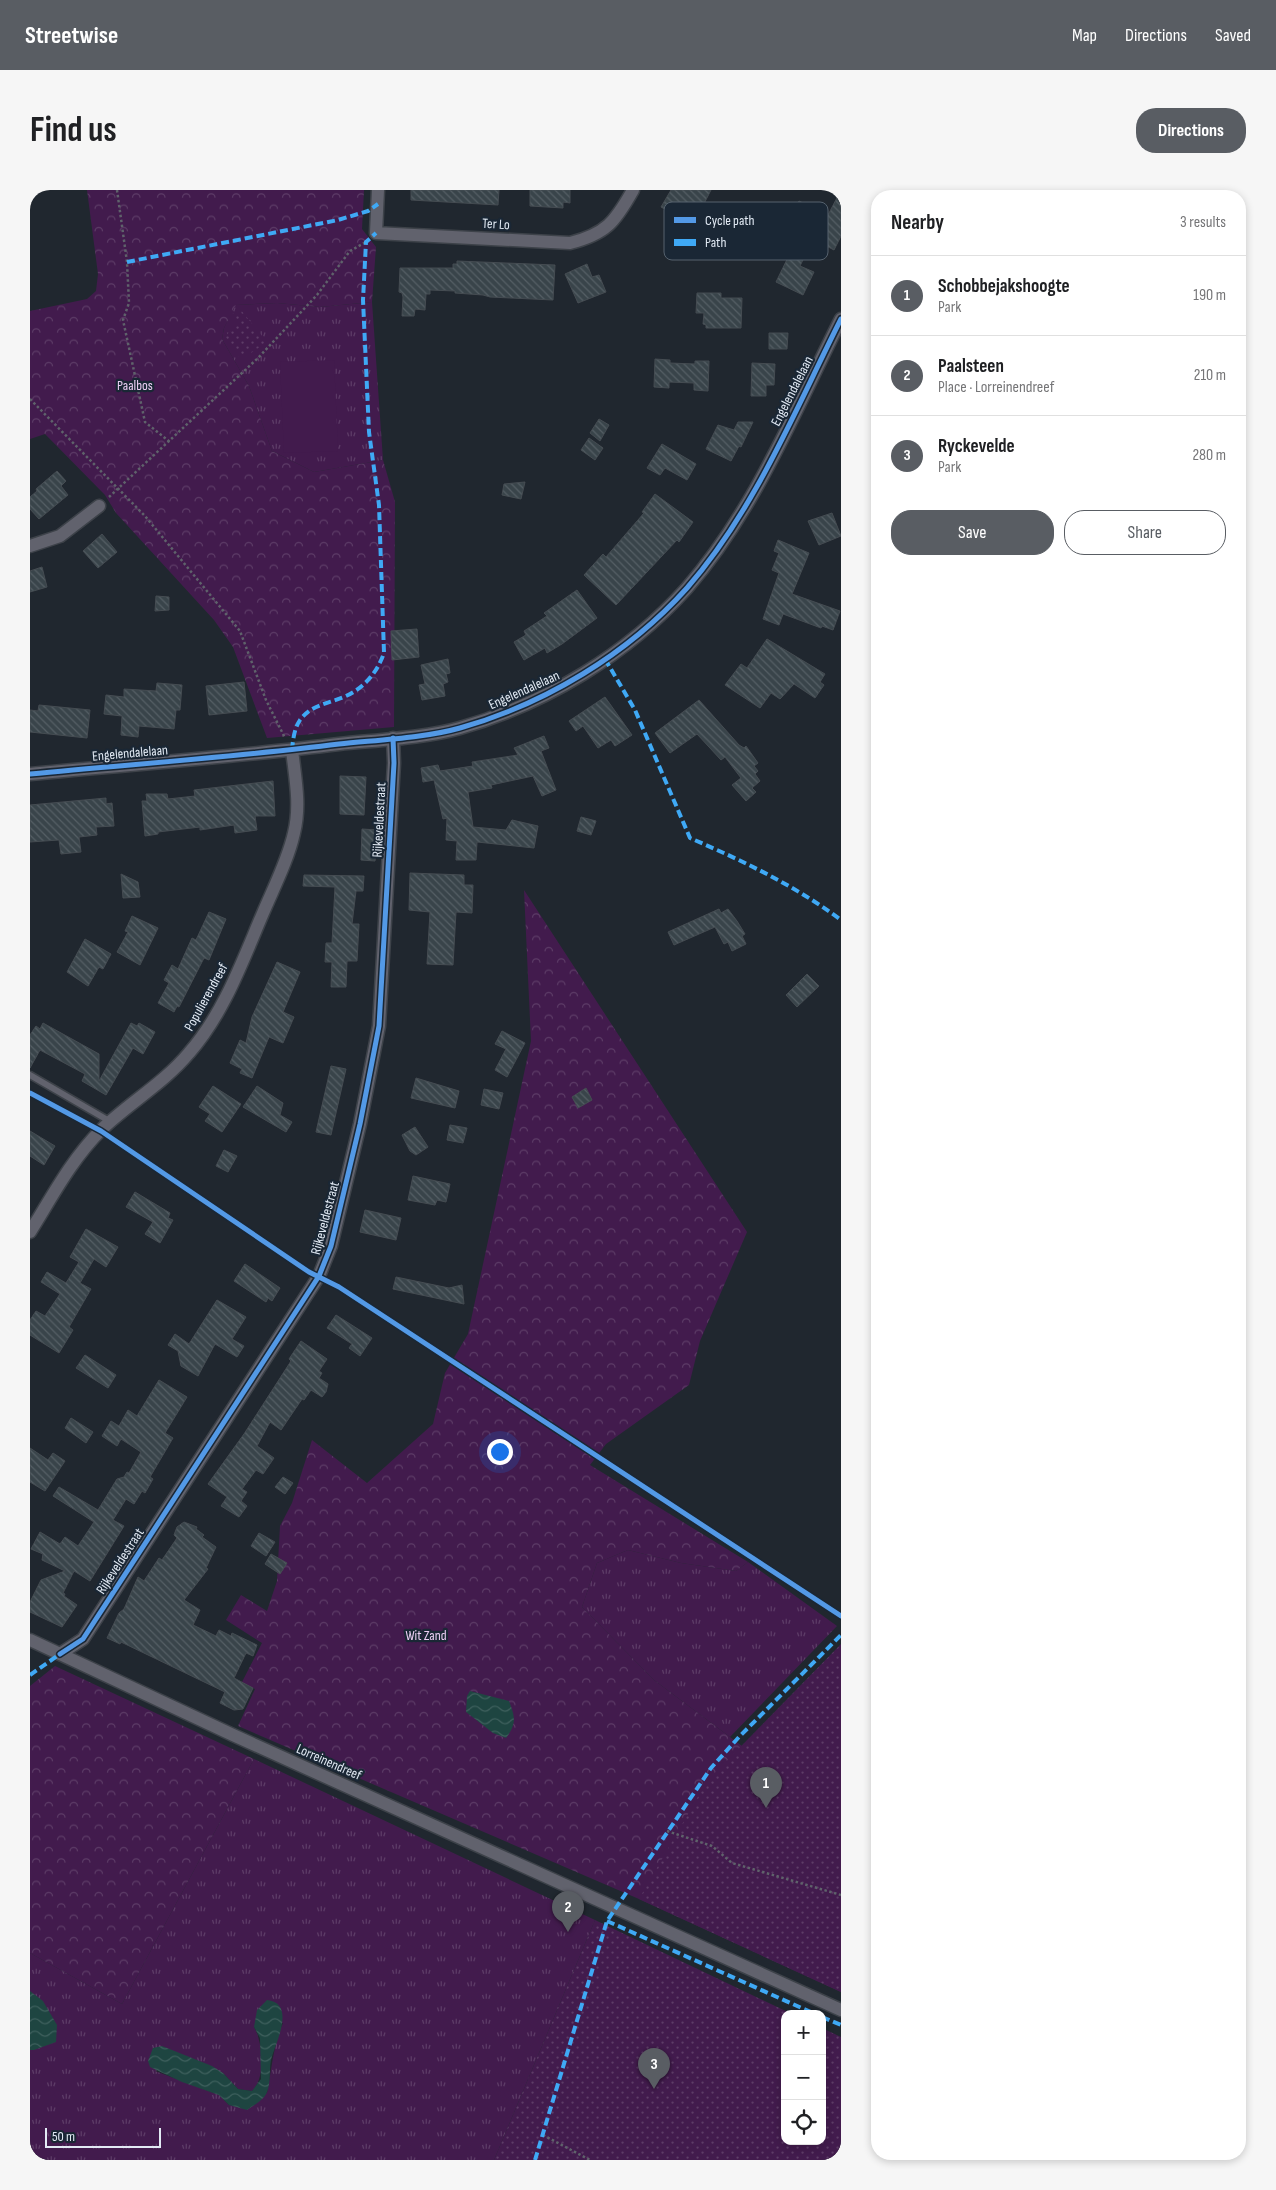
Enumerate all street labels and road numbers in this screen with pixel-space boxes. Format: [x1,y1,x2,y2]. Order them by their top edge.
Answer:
street label: Ter Lo [482,215,510,233]
street label: Engelendalelaan [767,353,817,429]
street label: Engelendalelaan [486,667,562,713]
street label: Engelendalelaan [91,741,169,765]
street label: Rijkeveldestraat [369,782,389,858]
street label: Populierendreef [180,959,232,1034]
street label: Rijkeveldestraat [307,1179,343,1257]
street label: Rijkeveldestraat [92,1525,148,1597]
street label: Lorreinendreef [294,1740,365,1784]

